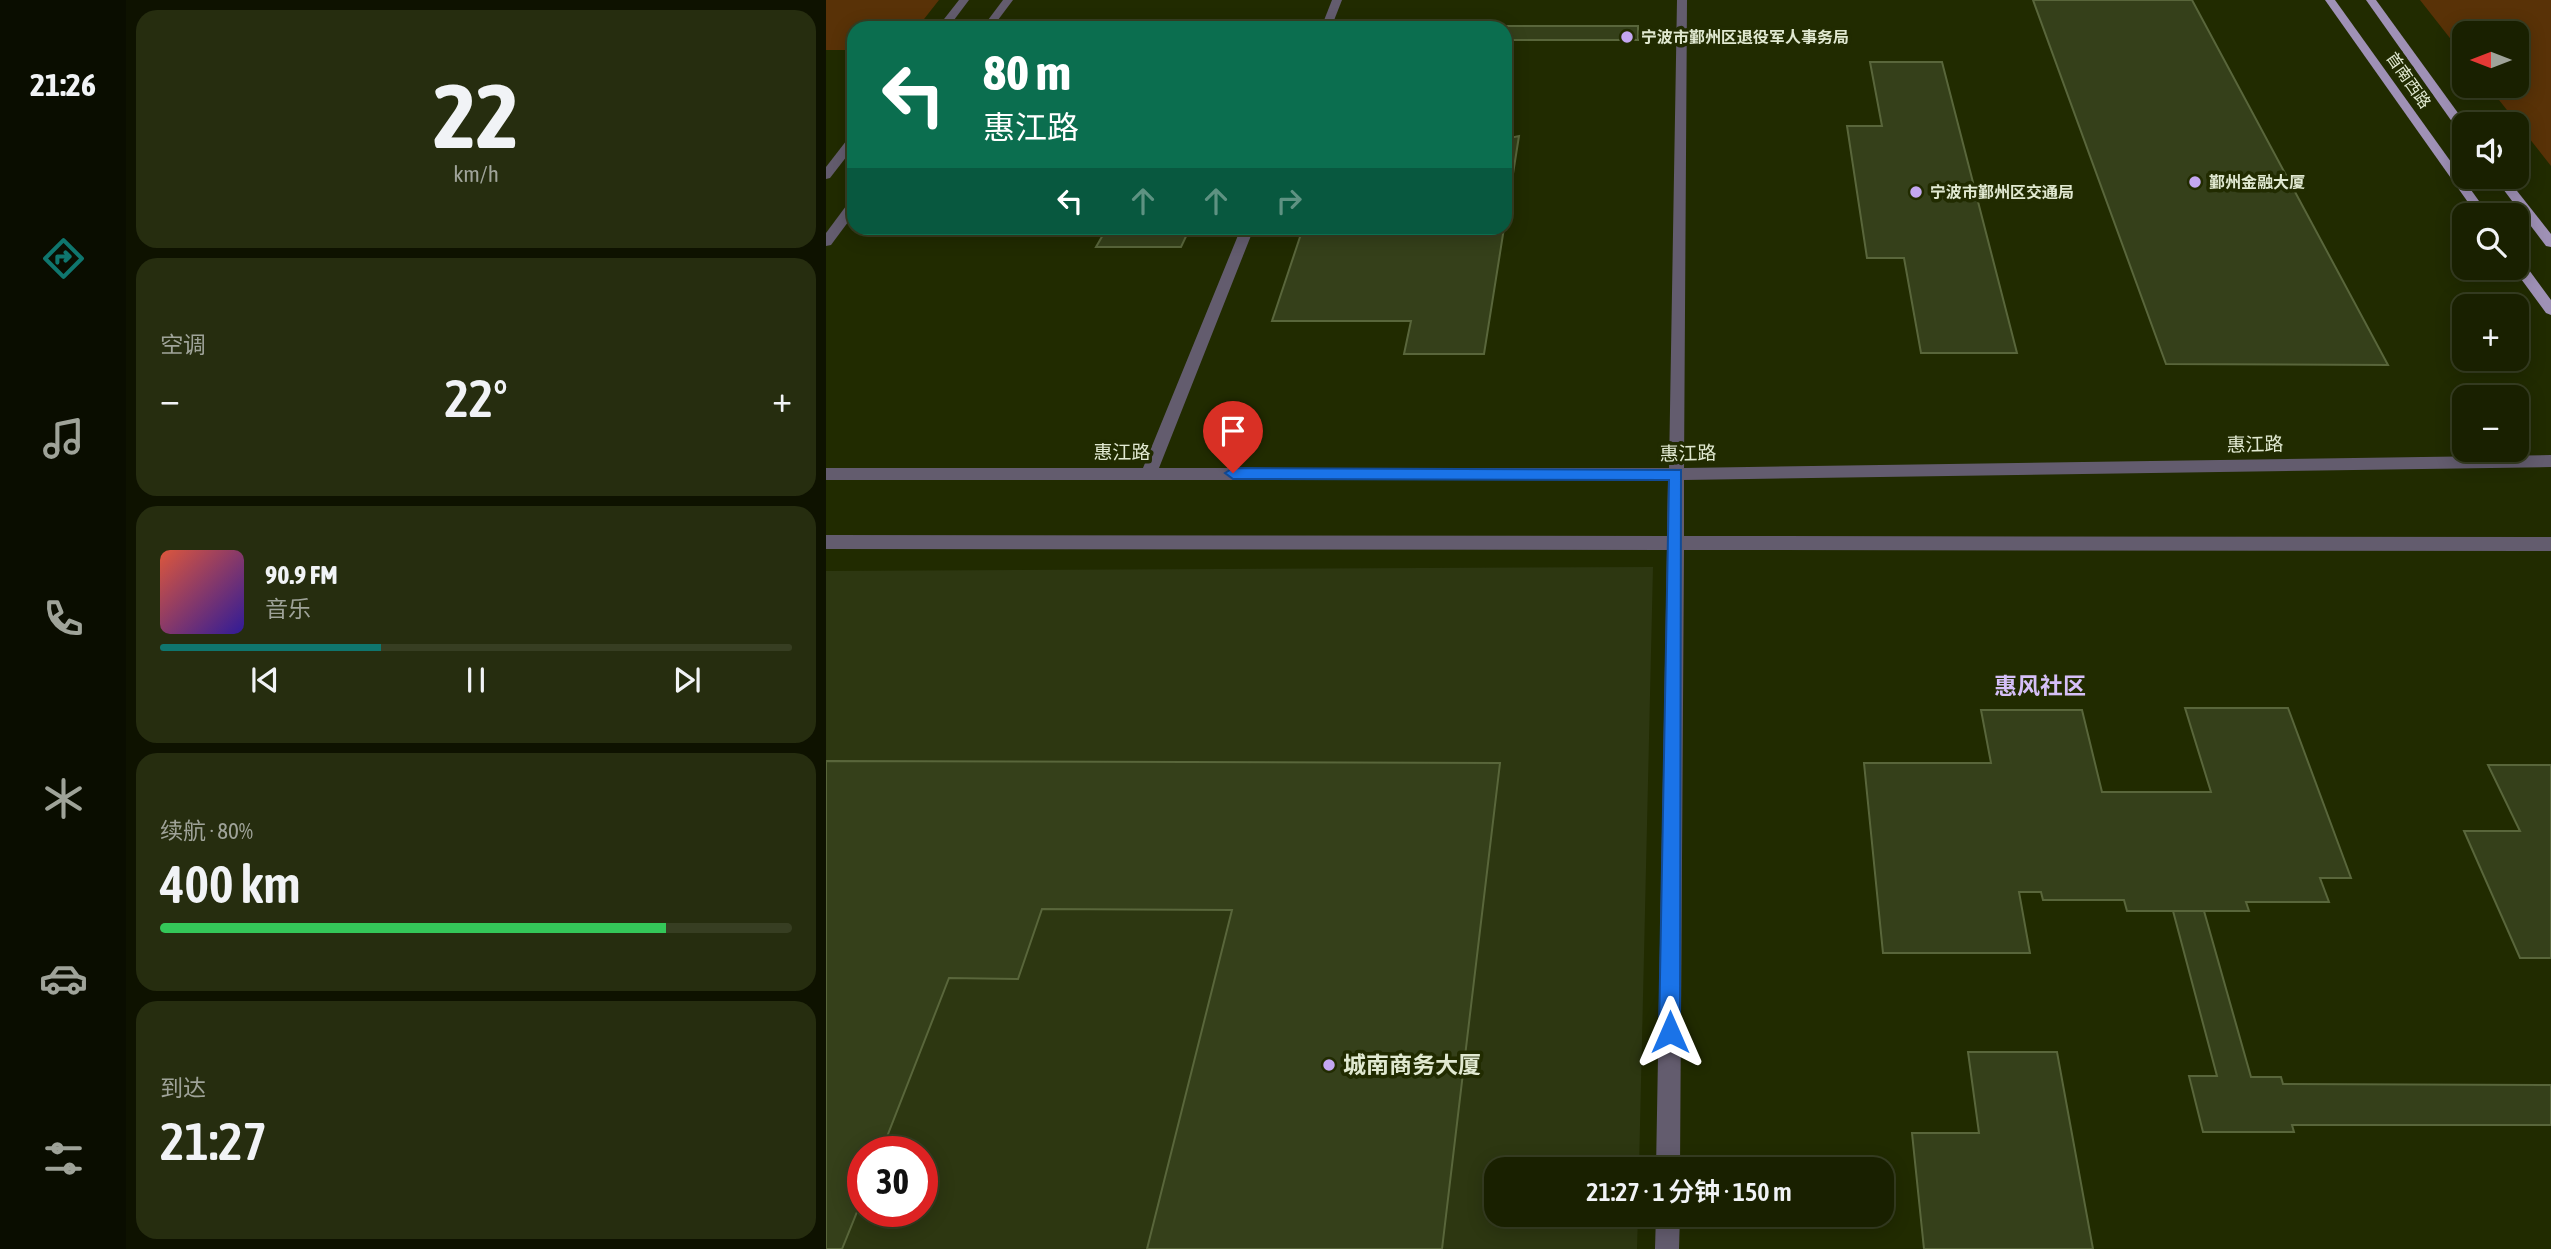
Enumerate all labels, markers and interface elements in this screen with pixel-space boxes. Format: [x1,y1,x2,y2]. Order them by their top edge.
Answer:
north arrow [2452,21,2529,98]
map controls [2452,21,2529,462]
place label: 宁波市鄞州区退役军人事务局 [1641,28,1849,46]
marker: 宁波市鄞州区退役军人事务局 [1619,29,1635,45]
text: 80 m [983,44,1071,100]
icon: left [868,49,959,140]
street label: 首南西路 [2383,49,2435,111]
text: 22 [433,63,519,167]
text: 21:26 [30,66,96,103]
text: 惠江路 [983,109,1079,146]
button: sound [2452,112,2529,189]
text: km/h [453,161,499,187]
place label: 鄞州金融大厦 [2209,173,2305,191]
marker: 鄞州金融大厦 [2187,174,2203,190]
icon: left [1051,182,1089,220]
icon: ahead [1124,182,1162,220]
icon: ahead [1197,182,1235,220]
icon: right [1270,182,1308,220]
place label: 宁波市鄞州区交通局 [1930,183,2074,201]
marker: 宁波市鄞州区交通局 [1908,184,1924,200]
button: search [2452,203,2529,280]
icon: directions [39,234,88,283]
button: + [2452,294,2529,371]
text: 空调 [160,332,206,358]
text: 22° [444,368,508,428]
text: − [160,377,180,420]
text: + [772,377,792,420]
button: − [2452,385,2529,462]
pin [1203,401,1263,473]
icon: arrive [1214,412,1252,450]
icon: music [39,414,88,463]
street label: 惠江路 [2226,433,2284,455]
street label: 惠江路 [1093,441,1151,463]
street label: 惠江路 [1659,442,1717,464]
text: 90.9 FM [265,560,338,590]
icon: phone [39,594,88,643]
text: 音乐 [265,596,311,622]
icon: previous [246,661,284,699]
icon: pause [457,661,495,699]
icon: next [668,661,706,699]
district label: 惠风社区 [1994,673,2086,699]
icon: climate [39,774,88,823]
text: 续航 · 80% [160,818,253,844]
text: 400 km [160,854,301,914]
icon: car [39,954,88,1003]
position arrow [1633,995,1707,1069]
place label: 城南商务大厦 [1343,1052,1481,1078]
marker: 城南商务大厦 [1321,1057,1337,1073]
text: 到达 [160,1075,206,1101]
text: 21:27 [160,1111,267,1171]
icon: filters [39,1134,88,1183]
speed limit sign: 30 [847,1136,938,1227]
text: 21:27 · 1 分钟 · 150 m [1586,1177,1792,1207]

